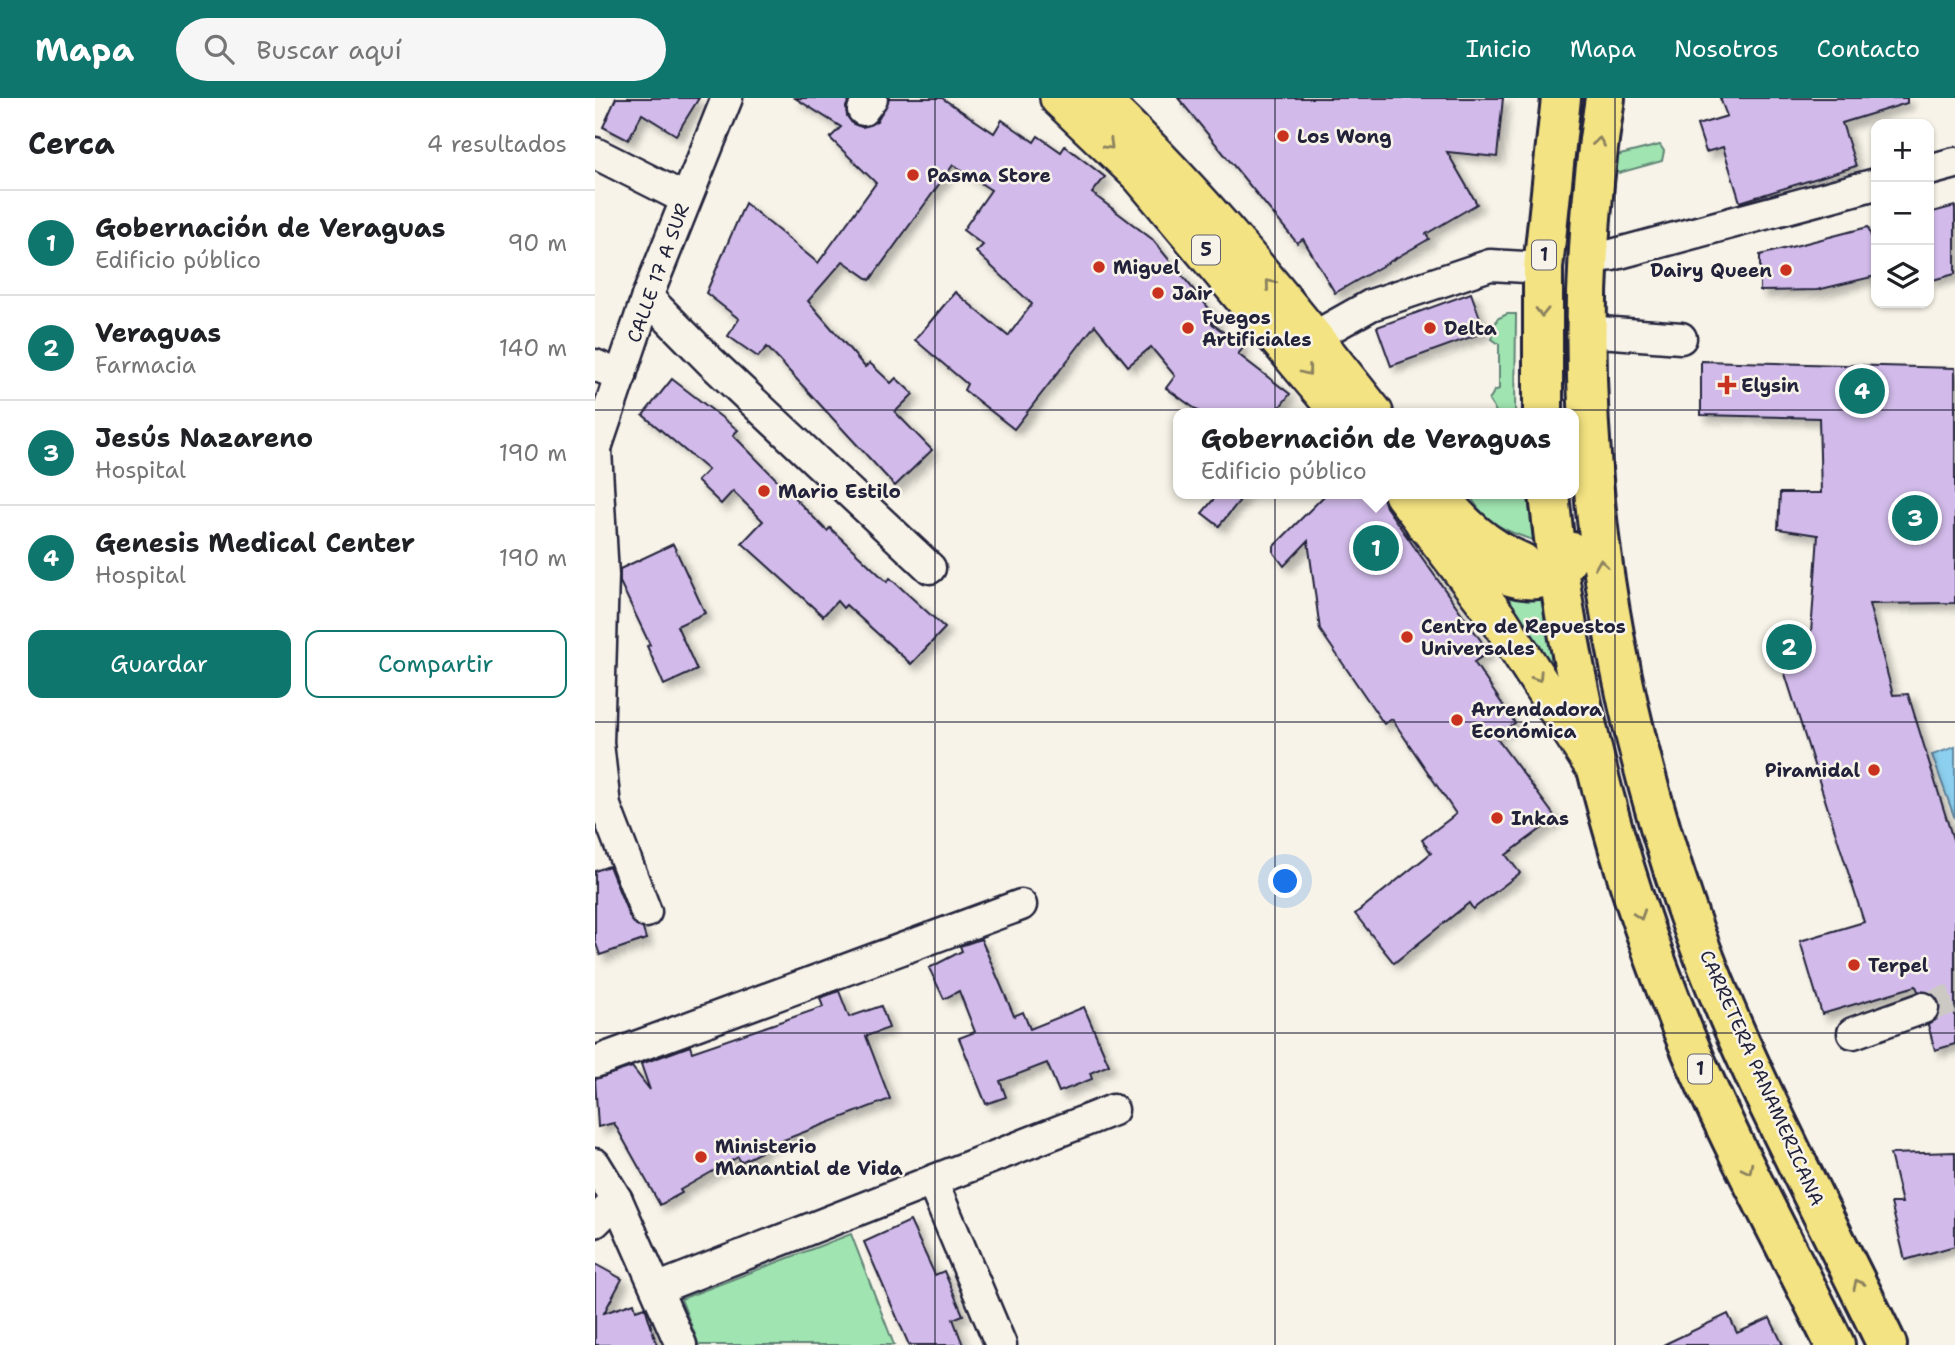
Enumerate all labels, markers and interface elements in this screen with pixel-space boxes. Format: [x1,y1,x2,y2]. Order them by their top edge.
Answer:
search box [176,18,666,81]
text: Mapa [35,27,134,72]
icon: search [200,30,238,68]
text: Buscar aquí [256,32,402,67]
text: Inicio [1466,33,1532,65]
text: Mapa [1570,33,1636,65]
text: Nosotros [1674,33,1779,65]
text: Contacto [1817,33,1920,65]
map controls [1871,119,1934,308]
button: + [1871,119,1934,182]
text: Cerca [28,123,115,164]
place label: Los Wong [1297,124,1392,149]
marker: Los Wong [1275,128,1291,144]
text: 4 resultados [427,129,567,159]
one-way arrow [1101,136,1114,149]
one-way arrow [1591,136,1606,148]
place label: Pasma Store [927,163,1051,188]
marker: Pasma Store [905,167,921,183]
button: − [1871,182,1934,245]
street label: CALLE 17 A SUR [621,200,695,346]
text: Gobernación de Veraguas [95,210,445,245]
text: 1 [46,228,56,258]
text: 90 m [507,228,567,258]
road number: 5 [1192,236,1220,265]
road number: 1 [1532,240,1556,270]
text: Edificio público [95,245,261,275]
button: layers [1871,245,1934,308]
place label: Miguel [1113,255,1181,280]
place label: Dairy Queen [1650,258,1772,283]
marker: Miguel [1091,259,1107,275]
marker: Dairy Queen [1778,262,1794,278]
one-way arrow [1265,279,1278,292]
place label: Jair [1172,281,1213,306]
marker: Jair [1150,285,1166,301]
place label: Fuegos Artificiales [1202,305,1312,352]
one-way arrow [1534,307,1549,318]
text: Veraguas [95,315,221,350]
place label: Delta [1444,316,1497,341]
marker: Fuegos Artificiales [1180,320,1196,336]
marker: Delta [1422,320,1438,336]
text: 2 [43,333,59,363]
text: 140 m [499,333,567,363]
text: Farmacia [95,350,196,380]
one-way arrow [1299,363,1311,376]
pin: 4 [1839,365,1885,417]
place label: Elysin [1741,373,1800,398]
marker: Elysin [1719,377,1735,393]
popup [1173,408,1579,499]
text: Jesús Nazareno [95,420,313,455]
text: Gobernación de Veraguas [1201,421,1551,456]
text: 3 [43,438,59,468]
text: 190 m [499,438,567,468]
text: Hospital [95,455,186,485]
text: Edificio público [1201,456,1367,486]
place label: Mario Estilo [778,479,901,504]
marker: Mario Estilo [756,483,772,499]
pin: 3 [1892,492,1938,544]
pin: 1 [1353,522,1399,574]
text: Genesis Medical Center [95,525,415,560]
text: 4 [43,543,59,573]
text: 190 m [499,543,567,573]
one-way arrow [1594,559,1609,570]
text: Hospital [95,560,186,590]
place label: Centro de Repuestos Universales [1421,614,1626,661]
pin: 2 [1766,621,1812,673]
marker: Centro de Repuestos Universales [1399,629,1415,645]
button: Guardar [28,630,291,698]
button: Compartir [305,630,567,698]
one-way arrow [1530,669,1543,682]
place label: Arrendadora Económica [1471,697,1602,744]
marker: Arrendadora Económica [1449,712,1465,728]
place label: Piramidal [1765,758,1860,783]
marker: Piramidal [1866,762,1882,778]
place label: Inkas [1511,806,1569,831]
marker: Inkas [1489,810,1505,826]
your location [1268,864,1302,898]
one-way arrow [1631,908,1646,920]
street label: CARRETERA PANAMERICANA [1694,946,1830,1210]
place label: Terpel [1868,953,1929,978]
marker: Terpel [1846,957,1862,973]
road number: 1 [1688,1054,1712,1084]
place label: Ministerio Manantial de Vida [715,1134,903,1181]
marker: Ministerio Manantial de Vida [693,1149,709,1165]
one-way arrow [1740,1161,1753,1174]
one-way arrow [1852,1279,1866,1291]

